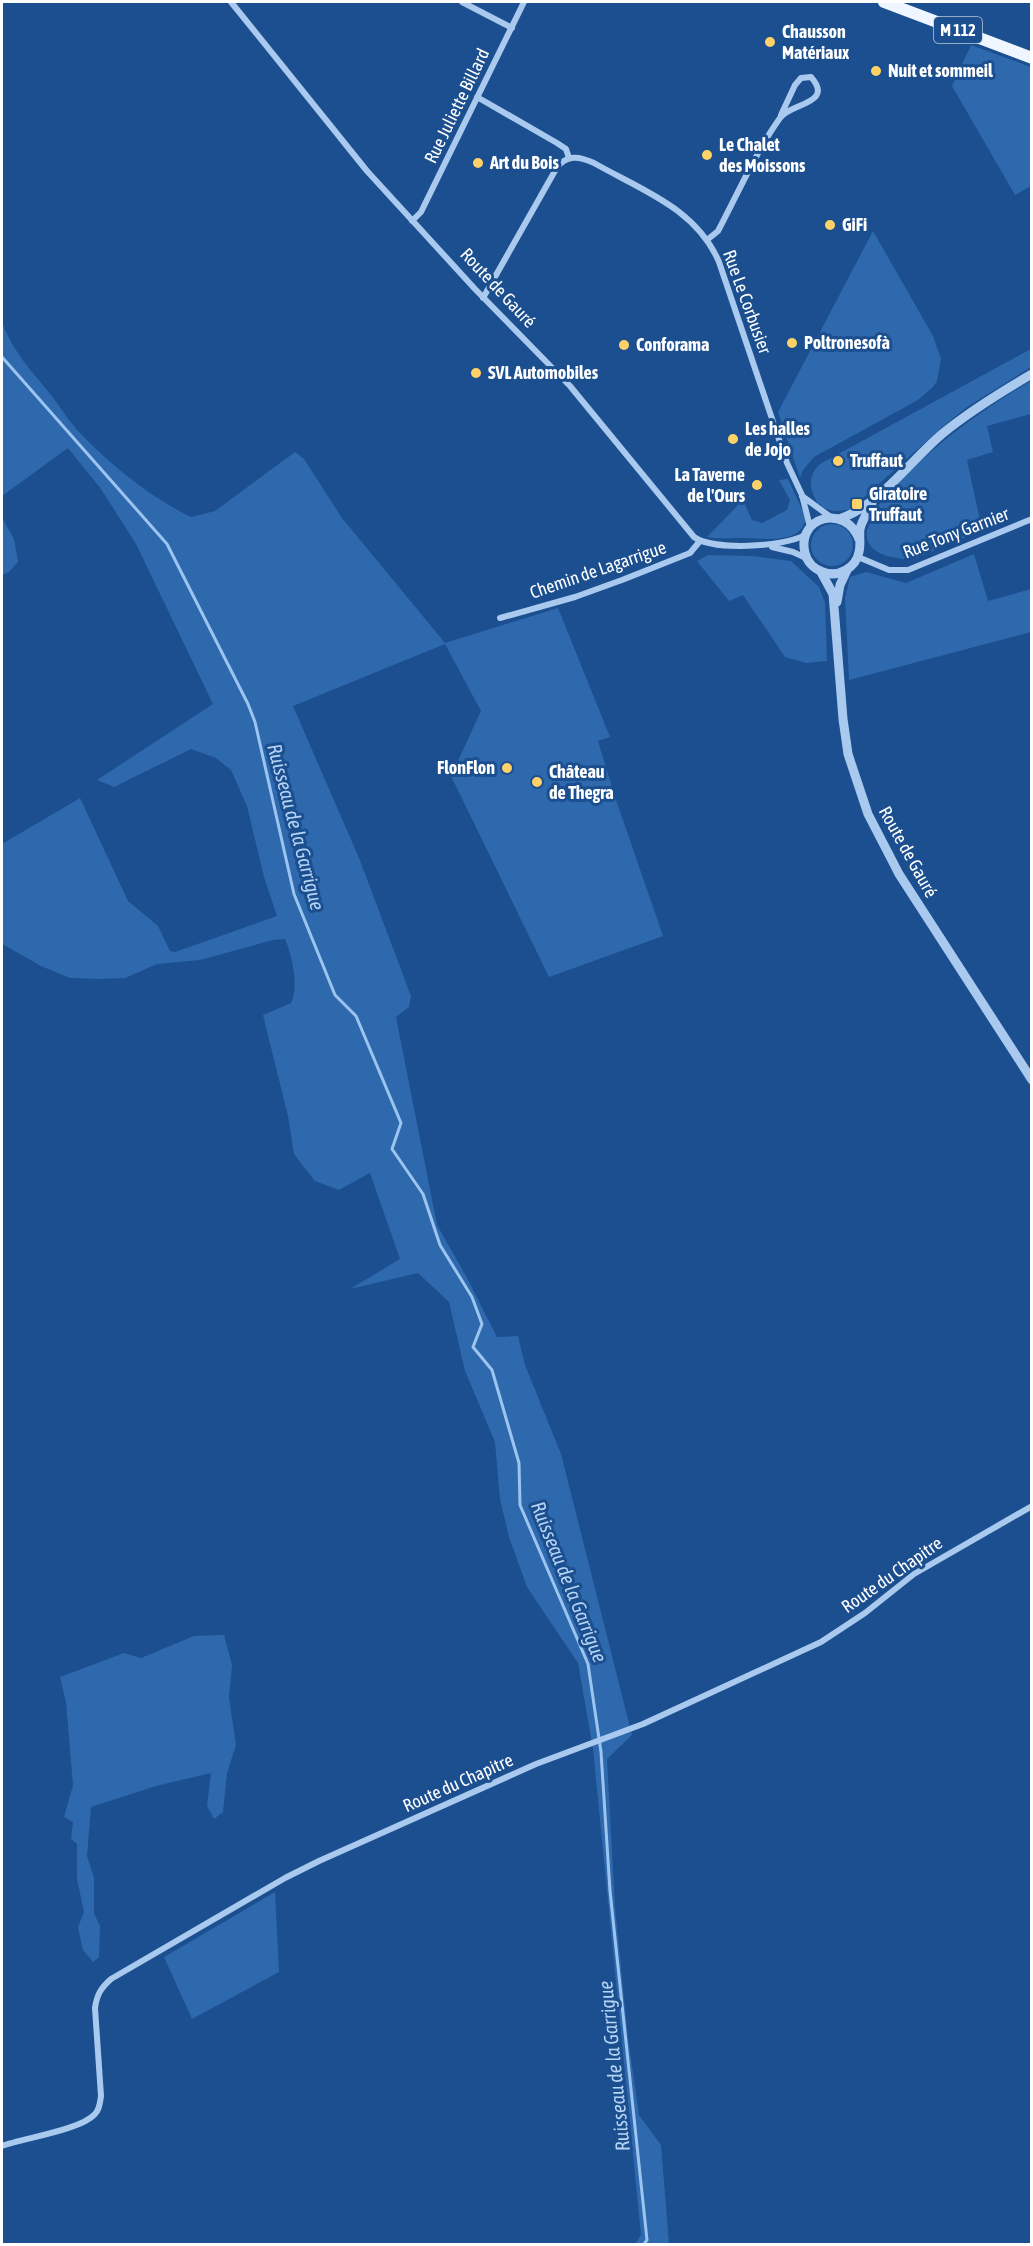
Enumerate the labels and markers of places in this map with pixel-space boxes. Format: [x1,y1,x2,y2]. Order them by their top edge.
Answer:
place label: Chausson Matériaux [782,21,850,63]
marker: Chausson Matériaux [763,35,777,49]
place label: Nuit et sommeil [888,60,993,81]
marker: Nuit et sommeil [869,64,883,78]
place label: Le Chalet des Moissons [719,134,806,176]
marker: Le Chalet des Moissons [700,148,714,162]
place label: Art du Bois [489,152,559,173]
marker: Art du Bois [471,156,485,170]
place label: GiFi [842,214,867,235]
marker: GiFi [823,218,837,232]
place label: Poltronesofà [804,332,890,353]
place label: Conforama [636,334,709,355]
marker: Poltronesofà [785,336,799,350]
marker: Conforama [617,338,631,352]
place label: SVL Automobiles [488,362,599,383]
marker: SVL Automobiles [469,366,483,380]
place label: Les halles de Jojo [745,418,811,460]
marker: Les halles de Jojo [726,432,740,446]
place label: Truffaut [850,450,904,471]
marker: Truffaut [831,454,845,468]
place label: La Taverne de l'Ours [675,464,746,506]
marker: La Taverne de l'Ours [750,478,764,492]
place label: Giratoire Truffaut [869,483,927,525]
marker: Giratoire Truffaut [850,497,864,511]
place label: FlonFlon [437,757,495,778]
marker: FlonFlon [500,761,514,775]
place label: Château de Thegra [549,761,614,803]
marker: Château de Thegra [530,775,544,789]

